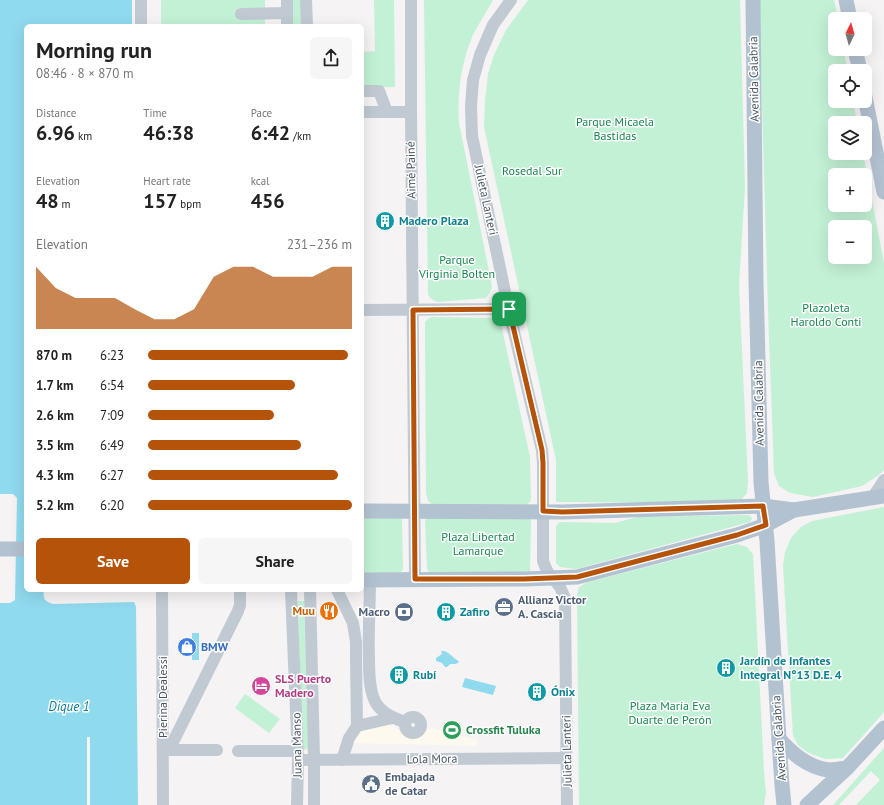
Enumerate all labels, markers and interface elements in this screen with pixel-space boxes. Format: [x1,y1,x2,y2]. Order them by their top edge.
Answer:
north arrow [828,12,872,56]
map controls [828,12,872,264]
text: Morning run [36,36,152,64]
street label: Avenida Calabria [745,36,762,122]
button: share [310,37,352,79]
button: locate [828,64,872,108]
text: 08:46 · 8 × 870 m [36,65,133,82]
text: Distance [36,106,76,120]
text: Time [143,106,167,120]
text: Pace [251,106,272,120]
park label: Parque Micaela Bastidas [576,114,654,143]
button: layers [828,116,872,160]
text: 6.96 [36,120,75,146]
text: 46:38 [143,120,194,146]
text: 6:42 [251,120,290,146]
text: km [75,129,92,143]
text: /km [290,129,311,143]
street label: Aimé Painé [403,141,418,199]
street label: Julieta Lanteri [471,162,501,237]
park label: Rosedal Sur [502,163,562,178]
button: + [828,168,872,212]
text: Elevation [36,174,80,188]
text: Heart rate [143,174,191,188]
text: kcal [251,174,269,188]
text: 48 [36,188,59,214]
text: 157 [143,188,177,214]
text: 456 [251,188,285,214]
text: m [59,197,71,211]
text: bpm [177,197,201,211]
building icon: Madero Plaza [374,210,396,232]
place label: Madero Plaza [399,213,469,228]
button: − [828,220,872,264]
text: Elevation [36,236,88,253]
text: 231–236 m [287,236,352,253]
park label: Parque Virginia Bolten [418,252,495,281]
pin [492,292,526,326]
icon: arrive [498,298,520,320]
park label: Plazoleta Haroldo Conti [791,300,861,329]
text: 870 m [36,347,72,364]
text: 6:23 [100,347,124,364]
street label: Avenida Calabria [750,360,767,446]
text: 1.7 km [36,377,73,394]
text: 6:54 [100,377,124,394]
text: 2.6 km [36,407,74,424]
text: 7:09 [100,407,124,424]
text: 3.5 km [36,437,74,454]
text: 6:49 [100,437,124,454]
text: 4.3 km [36,467,74,484]
text: 6:27 [100,467,124,484]
text: 5.2 km [36,497,74,514]
text: 6:20 [100,497,124,514]
park label: Plaza Libertad Lamarque [441,529,515,558]
button: Save [36,538,190,584]
button: Share [198,538,352,584]
place label: Allianz Victor A. Cascia [518,592,587,621]
office icon: Allianz Victor A. Cascia [493,596,515,618]
restaurant icon: Muu [318,600,340,622]
bank icon: Macro [393,601,415,623]
building icon: Zafiro [435,601,457,623]
place label: Muu [292,603,315,618]
place label: Macro [359,604,391,619]
place label: Zafiro [460,604,490,619]
shop icon: BMW [176,636,198,658]
place label: BMW [201,639,229,654]
place label: Jardín de Infantes Integral N°13 D.E. 4 [739,653,842,682]
street label: Pierina Dealessi [155,656,170,738]
building icon: Jardín de Infantes Integral N°13 D.E. 4 [715,657,737,679]
building icon: Rubí [388,664,410,686]
place label: Rubí [413,667,437,682]
place label: SLS Puerto Madero [275,671,332,700]
hotel icon: SLS Puerto Madero [250,675,272,697]
building icon: Ónix [526,681,548,703]
place label: Ónix [551,684,576,699]
street label: Avenida Calabria [768,695,789,781]
water label: Dique 1 [49,698,89,715]
park label: Plaza María Eva Duarte de Perón [628,698,712,727]
street label: Juana Manso [288,712,305,779]
street label: Julieta Lanteri [558,715,575,788]
sports icon: Crossfit Tuluka [441,719,463,741]
place label: Crossfit Tuluka [466,722,541,737]
street label: Lola Mora [407,751,457,766]
place label: Embajada de Catar [385,769,435,798]
public building icon: Embajada de Catar [360,773,382,795]

